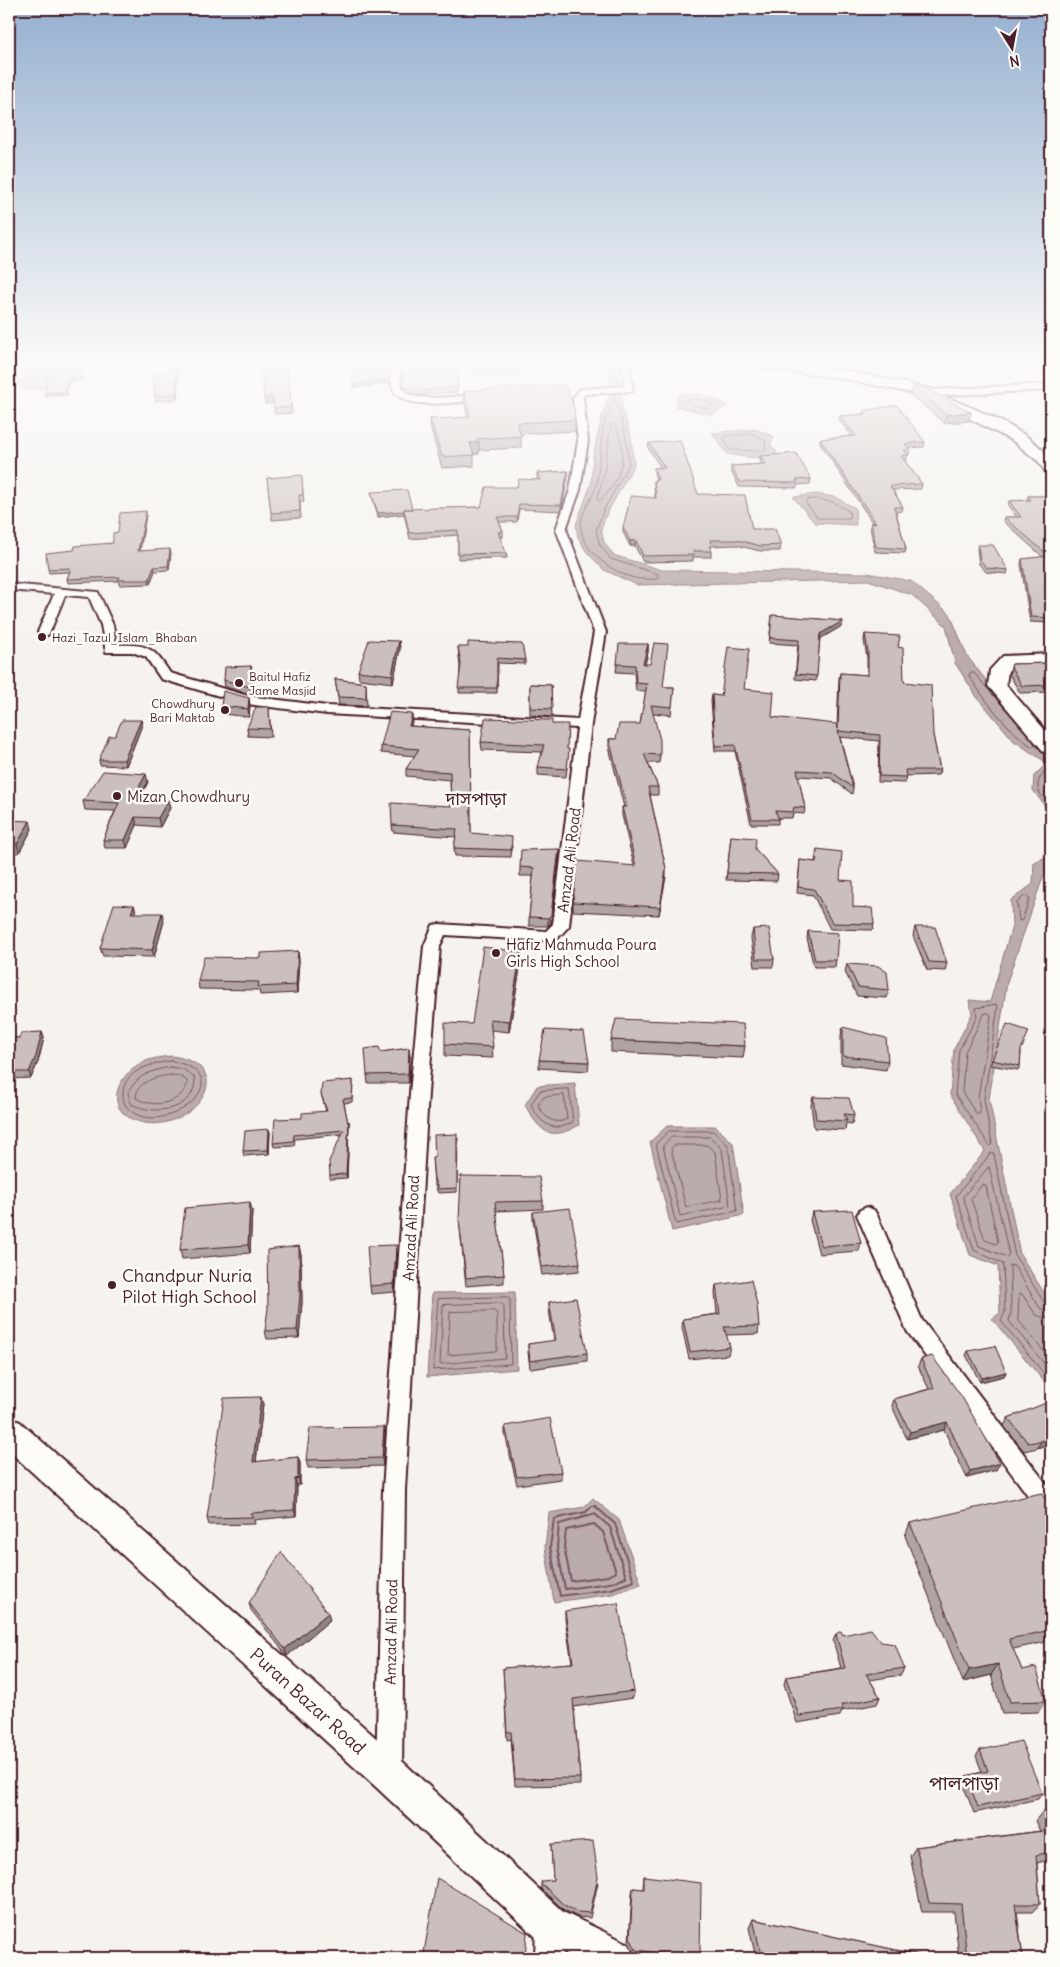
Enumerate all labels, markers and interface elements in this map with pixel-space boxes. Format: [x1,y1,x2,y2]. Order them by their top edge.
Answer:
north arrow [988,22,1038,72]
text: N [1008,51,1021,71]
place label: Hazi_Tazul_Islam_Bhaban [52,630,197,645]
marker: Hazi_Tazul_Islam_Bhaban [36,631,48,643]
place label: Baitul Hafiz Jame Masjid [249,669,316,698]
marker: Baitul Hafiz Jame Masjid [233,677,245,689]
place label: Chowdhury Bari Maktab [150,696,215,725]
marker: Chowdhury Bari Maktab [219,704,231,716]
place label: Mizan Chowdhury [127,787,250,806]
district label: দাসপাড়া [444,787,507,810]
marker: Mizan Chowdhury [111,790,123,802]
street label: Amzad Ali Road [553,806,585,914]
place label: Hafiz Mahmuda Poura Girls High School [506,935,657,971]
marker: Hafiz Mahmuda Poura Girls High School [490,947,502,959]
street label: Amzad Ali Road [399,1174,423,1281]
place label: Chandpur Nuria Pilot High School [122,1264,257,1308]
marker: Chandpur Nuria Pilot High School [106,1279,118,1291]
street label: Amzad Ali Road [381,1579,401,1685]
street label: Puran Bazar Road [245,1643,371,1759]
district label: পালপাড়া [929,1771,1000,1795]

